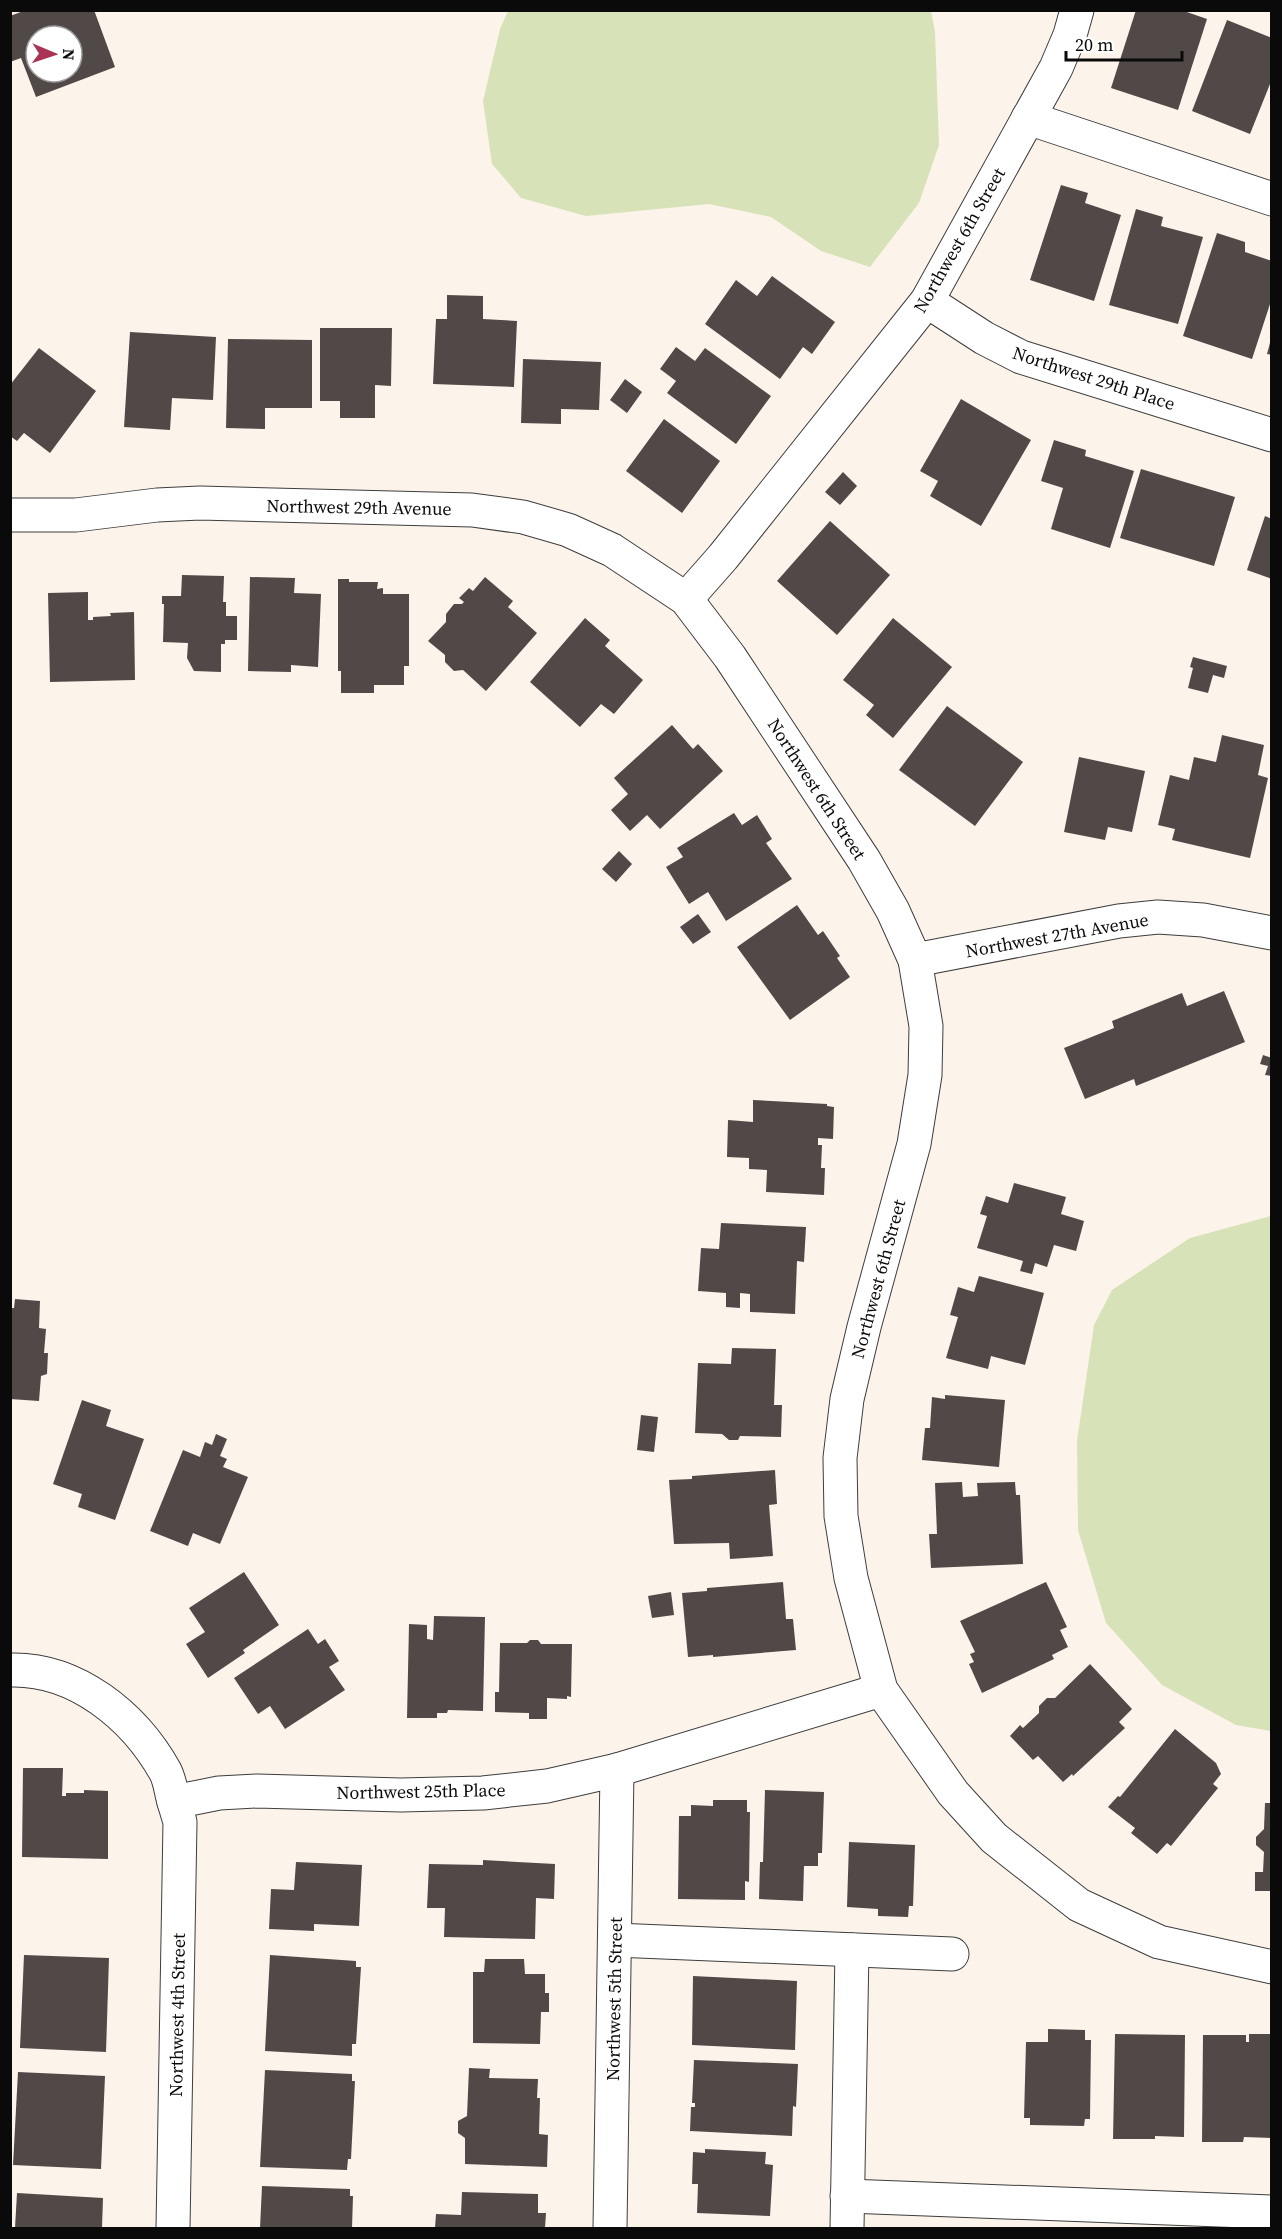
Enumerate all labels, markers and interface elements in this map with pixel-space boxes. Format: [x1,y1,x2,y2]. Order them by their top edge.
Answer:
north arrow [24,24,84,84]
scale bar [1066,24,1182,62]
text: 20 m [1075,32,1113,57]
text: N [58,48,80,61]
street label: Northwest 6th Street [907,163,1011,317]
street label: Northwest 29th Place [1010,340,1178,416]
street label: Northwest 29th Avenue [266,493,452,521]
street label: Northwest 6th Street [762,713,872,865]
street label: Northwest 27th Avenue [964,907,1150,963]
street label: Northwest 6th Street [845,1197,911,1361]
street label: Northwest 25th Place [336,1777,506,1805]
street label: Northwest 5th Street [600,1917,628,2081]
street label: Northwest 4th Street [163,1933,191,2097]

